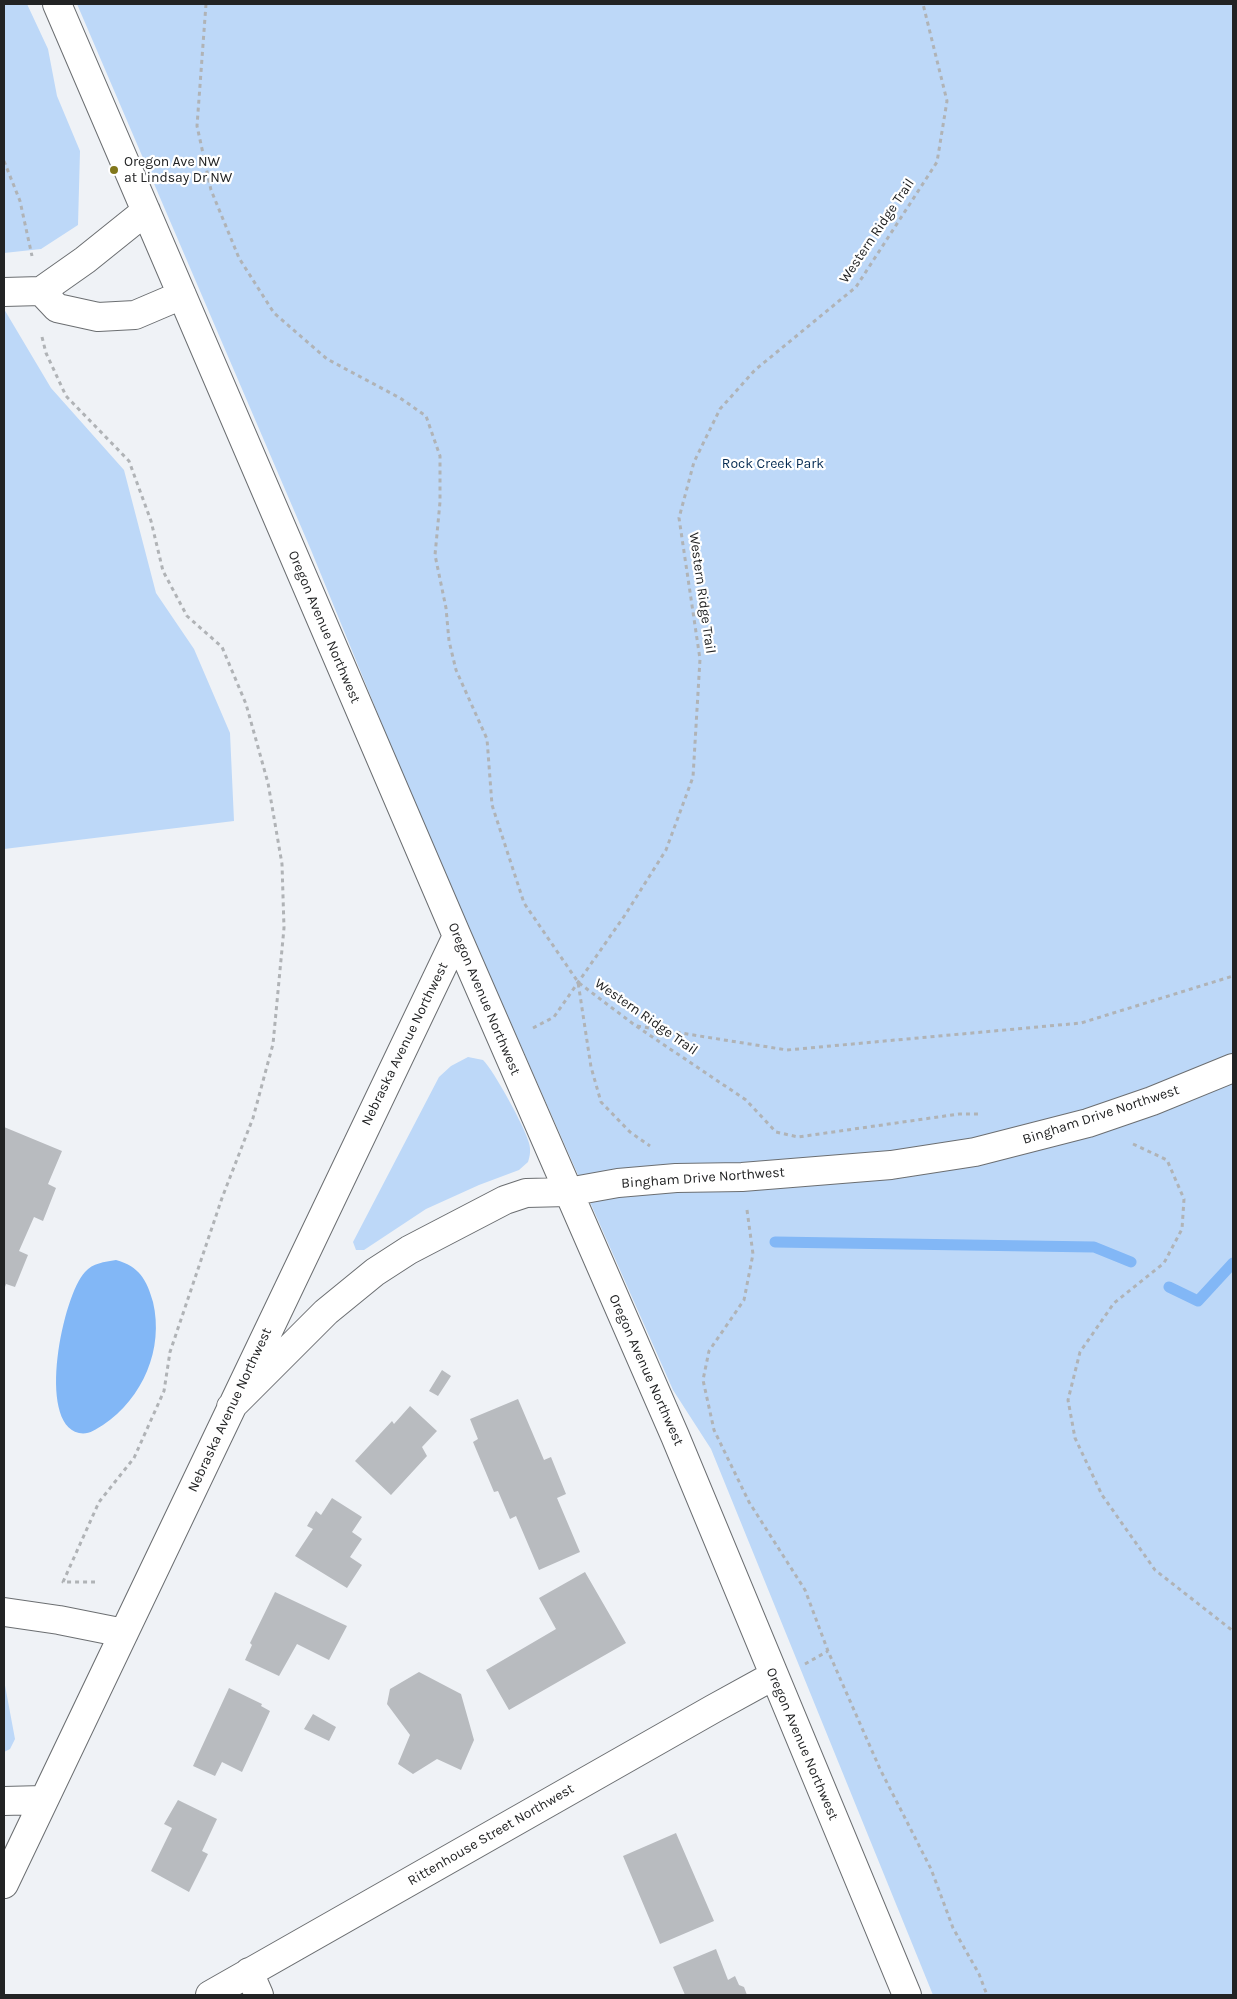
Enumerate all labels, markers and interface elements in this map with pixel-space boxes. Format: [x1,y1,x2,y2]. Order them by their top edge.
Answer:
place label: Oregon Ave NW at Lindsay Dr NW [124,154,232,186]
marker: Oregon Ave NW at Lindsay Dr NW [108,164,120,176]
street label: Western Ridge Trail [836,176,918,286]
park label: Rock Creek Park [722,456,824,472]
street label: Western Ridge Trail [685,531,719,655]
street label: Oregon Avenue Northwest [284,548,364,706]
street label: Oregon Avenue Northwest [444,920,524,1078]
street label: Nebraska Avenue Northwest [358,960,452,1128]
street label: Western Ridge Trail [591,975,701,1059]
street label: Bingham Drive Northwest [1021,1082,1181,1148]
street label: Bingham Drive Northwest [621,1164,785,1192]
street label: Oregon Avenue Northwest [605,1292,687,1448]
street label: Nebraska Avenue Northwest [184,1325,276,1495]
street label: Oregon Avenue Northwest [762,1665,842,1823]
street label: Rittenhouse Street Northwest [405,1780,577,1890]

